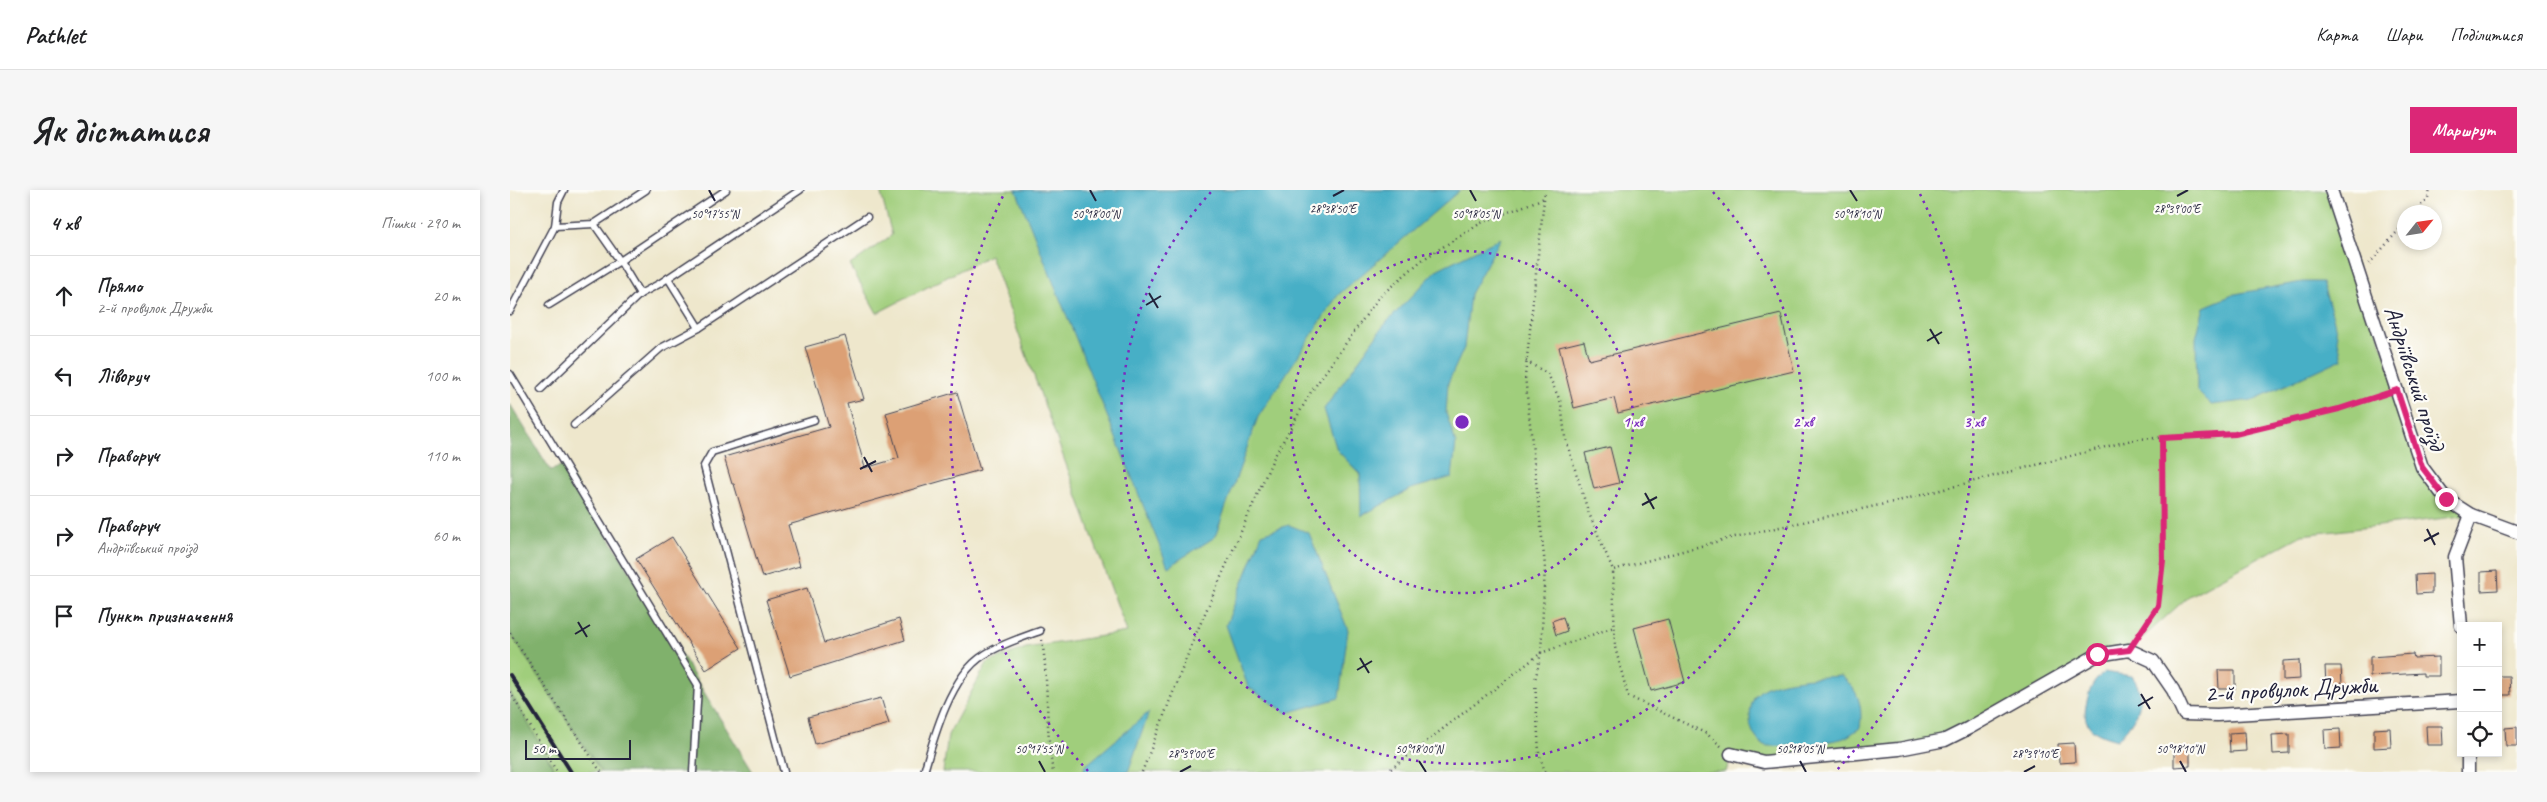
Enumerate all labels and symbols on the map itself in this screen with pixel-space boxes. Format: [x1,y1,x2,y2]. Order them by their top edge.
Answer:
text: 28°38'50"E [1310,201,1358,217]
text: 28°39'00"E [2154,201,2202,217]
north arrow [2397,205,2442,250]
text: 50°17'55"N [691,206,740,222]
text: 50°18'00"N [1072,206,1121,222]
text: 50°18'05"N [1452,206,1501,222]
text: 50°18'10"N [1833,206,1882,222]
street label: Андріївський проїзд [2377,302,2453,456]
centre of rings [1453,413,1471,431]
text: 1 хв [1623,413,1646,432]
text: 2 хв [1793,413,1816,432]
text: 3 хв [1964,413,1987,432]
route end [2435,488,2458,511]
route start [2086,643,2109,666]
street label: 2-й провулок Дружби [2204,669,2379,709]
scale bar [525,737,631,760]
text: 50°17'55"N [1015,741,1064,757]
text: 50°18'00"N [1395,741,1444,757]
text: 50°18'05"N [1776,741,1825,757]
text: 50°18'10"N [2156,741,2205,757]
text: 28°39'00"E [1168,746,1216,762]
text: 28°39'10"E [2012,746,2060,762]

